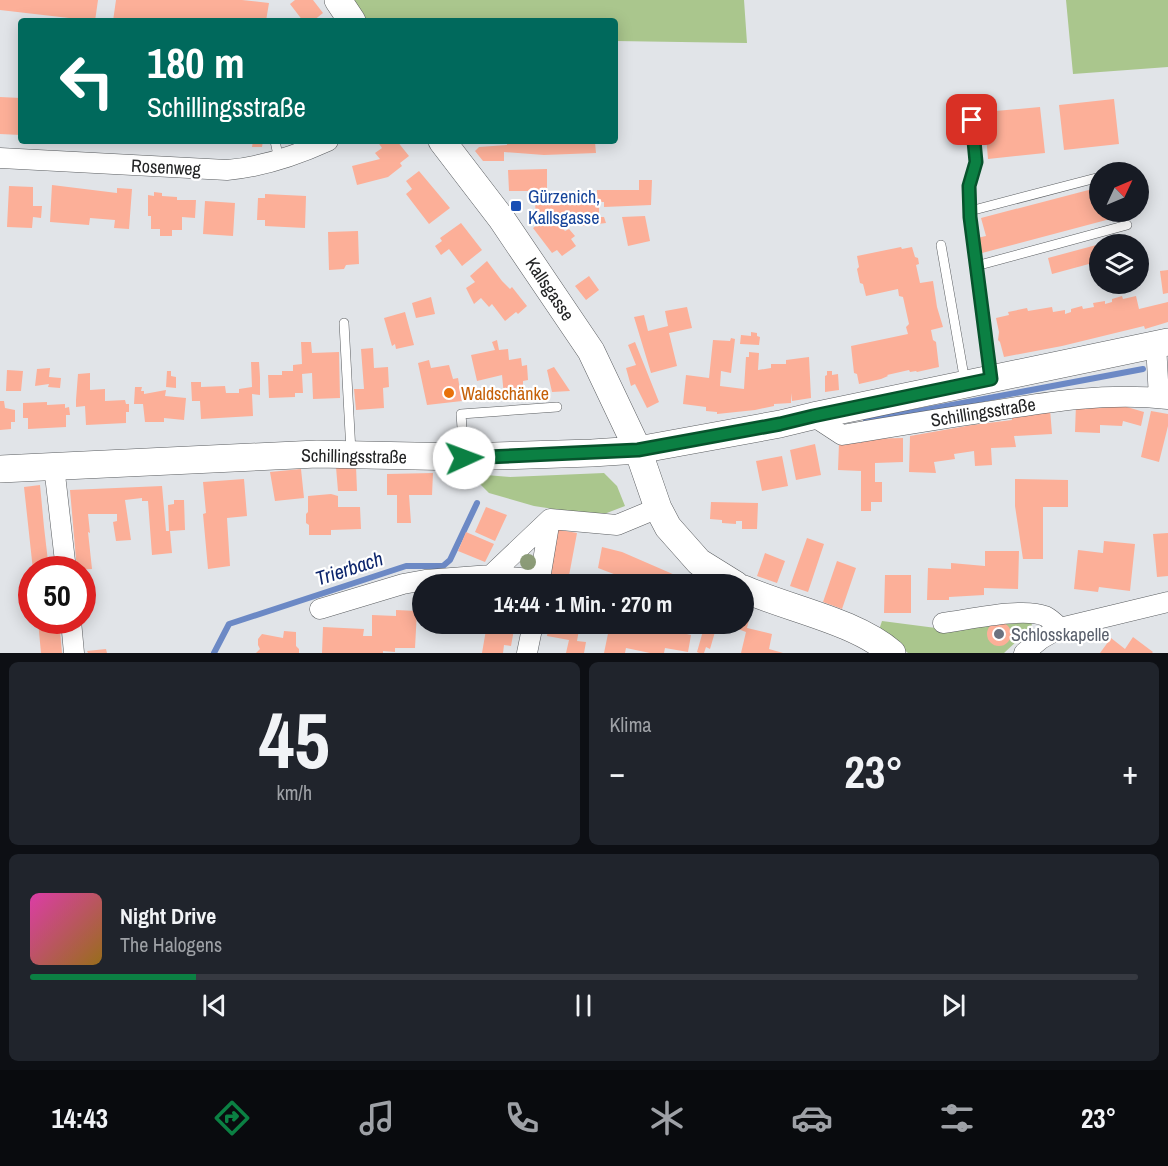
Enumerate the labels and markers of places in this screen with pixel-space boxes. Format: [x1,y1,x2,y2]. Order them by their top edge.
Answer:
pin [946,94,997,145]
place label: Gürzenich, Kallsgasse [528,184,600,230]
marker: Gürzenich, Kallsgasse [509,199,523,213]
place label: Waldschänke [461,381,549,406]
marker: Waldschänke [442,386,456,400]
place label: Schlosskapelle [1011,622,1109,647]
marker: Schlosskapelle [992,627,1006,641]

